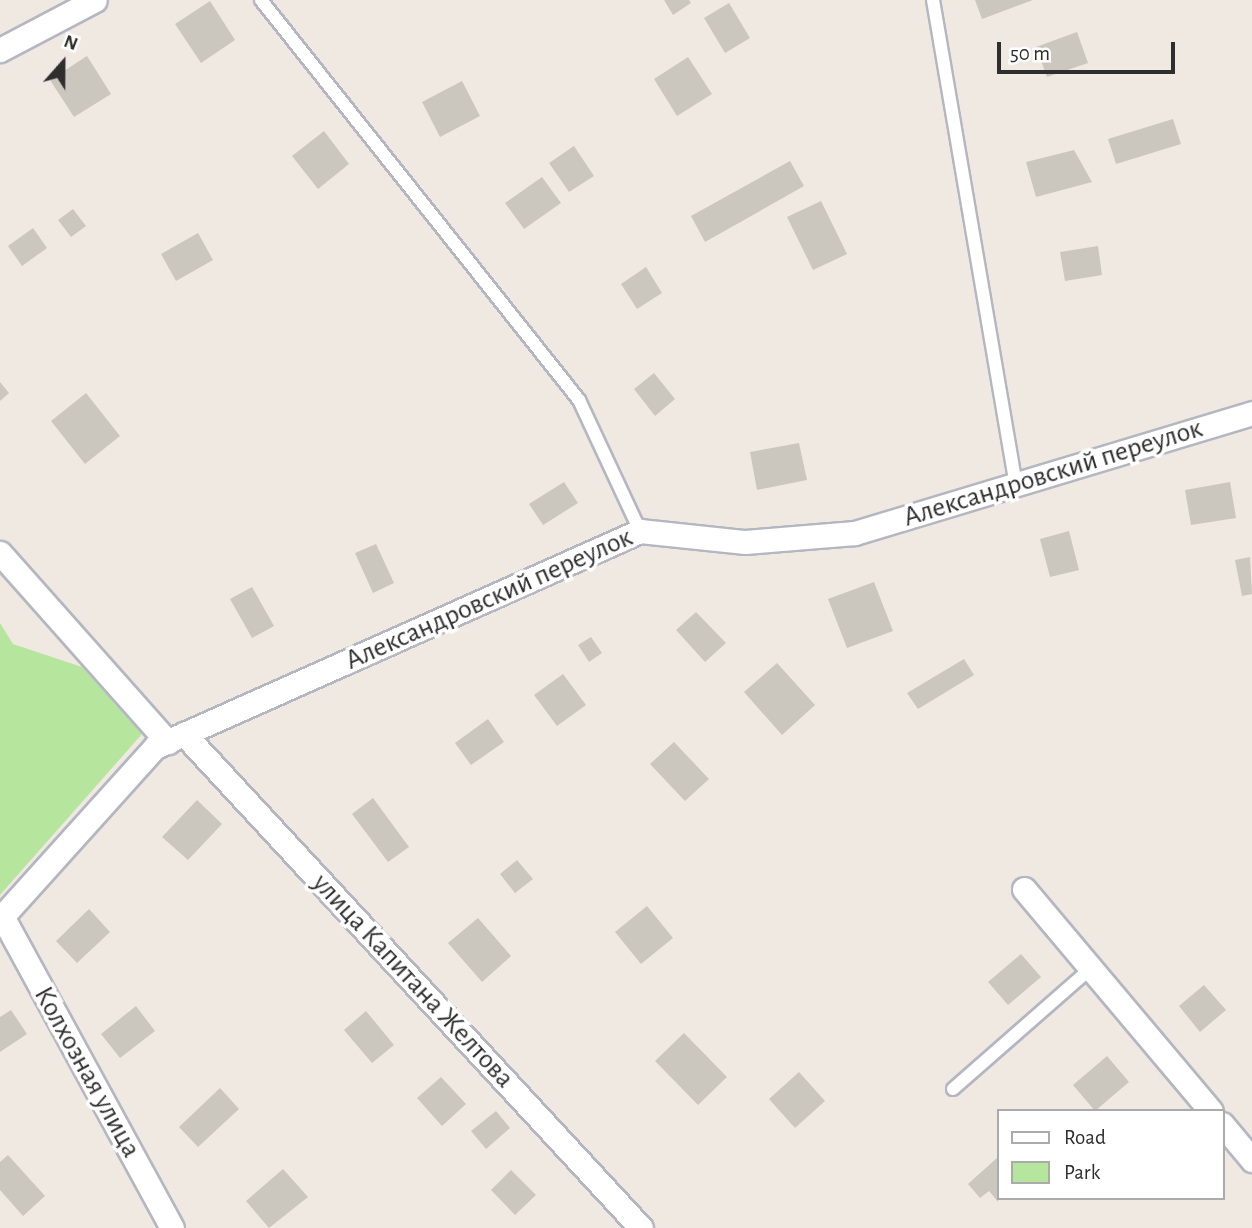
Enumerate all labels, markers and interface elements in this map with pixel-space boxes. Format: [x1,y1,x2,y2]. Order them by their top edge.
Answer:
north arrow [28,28,98,98]
scale bar [1000,28,1178,72]
text: N [61,32,80,54]
text: 50 m [1010,43,1050,64]
street label: Александровский переулок [899,411,1207,535]
street label: Александровский переулок [340,520,638,678]
street label: улица Капитана Желтова [305,867,521,1095]
street label: Колхозная улица [26,981,148,1163]
legend [996,1109,1224,1200]
text: Road [1064,1127,1106,1148]
text: Park [1064,1162,1100,1183]

